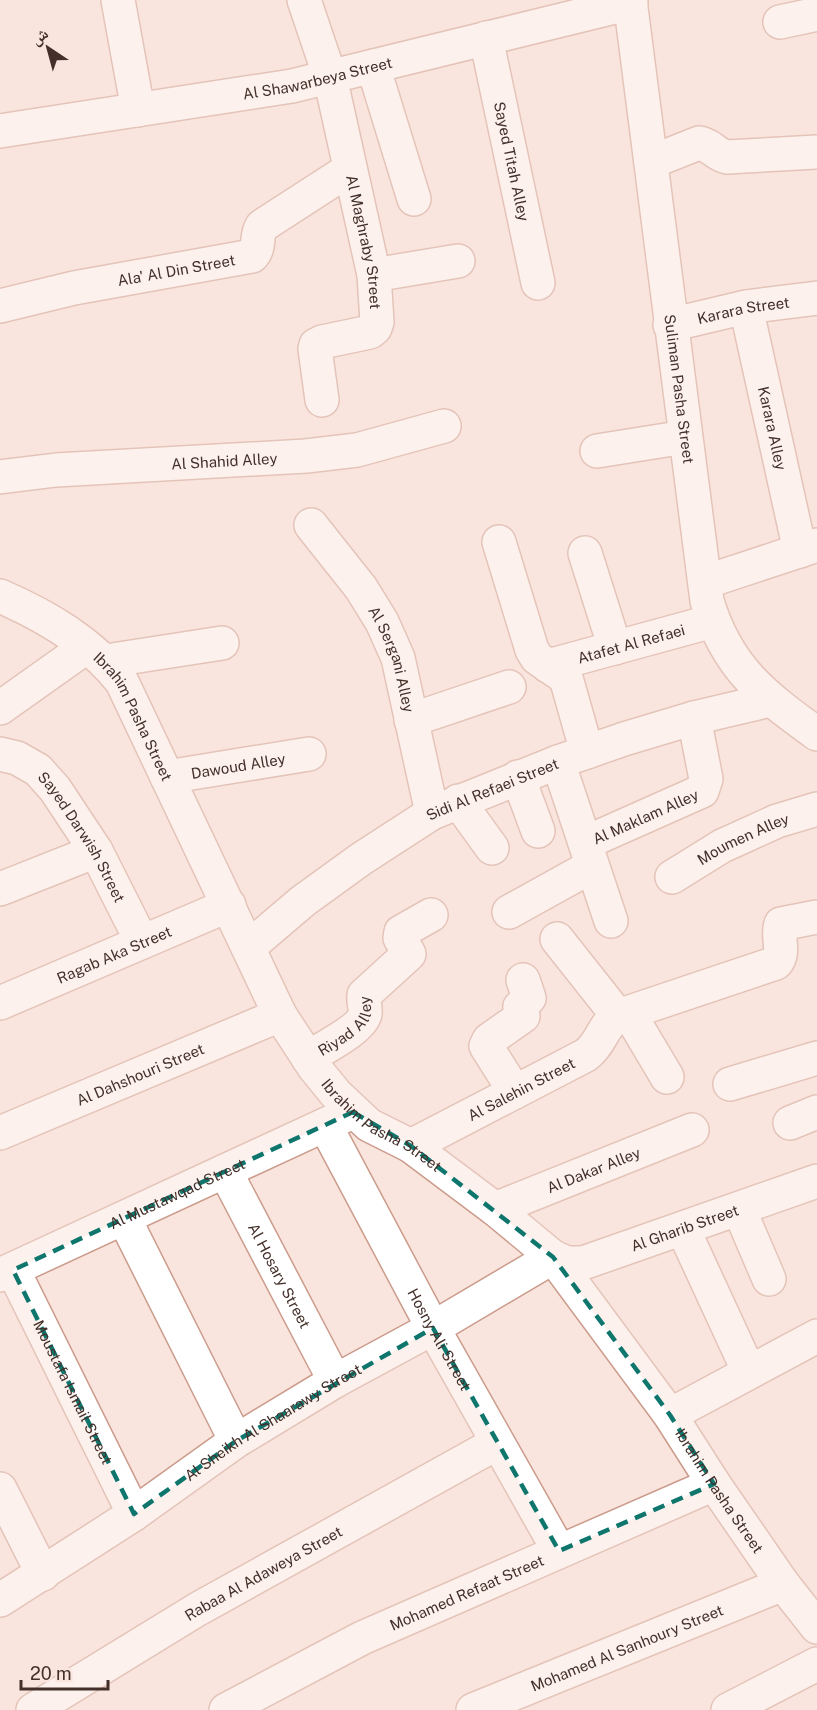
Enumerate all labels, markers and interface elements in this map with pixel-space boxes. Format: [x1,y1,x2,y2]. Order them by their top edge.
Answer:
north arrow [18,18,78,78]
text: ش [27,24,52,49]
street label: Al Shawarbeya Street [242,53,394,102]
street label: Sayed Titah Alley [491,100,533,223]
street label: Al Maghraby Street [343,173,385,310]
street label: Ala' Al Din Street [116,251,237,289]
street label: Karara Street [695,293,791,327]
street label: Suliman Pasha Street [662,313,698,465]
street label: Karara Alley [755,385,790,472]
street label: Al Shahid Alley [171,449,278,472]
street label: Al Sergani Alley [366,603,418,714]
street label: Atafet Al Refaei [575,621,687,666]
street label: Ibrahim Pasha Street [91,648,176,783]
street label: Dawoud Alley [190,749,287,782]
street label: Sidi Al Refaei Street [423,754,561,823]
street label: Sayed Darwish Street [35,768,129,905]
street label: Al Maklam Alley [590,785,701,847]
street label: Moumen Alley [694,810,791,868]
street label: Ragab Aka Street [54,922,174,986]
street label: Riyad Alley [315,995,374,1059]
street label: Al Dahshouri Street [74,1040,207,1108]
street label: Al Salehin Street [465,1054,578,1124]
street label: Ibrahim Pasha Street [318,1075,445,1175]
street label: Al Dakar Alley [544,1143,643,1196]
street label: Al Mustawqad Street [107,1154,248,1232]
street label: Al Gharib Street [628,1201,741,1254]
street label: Al Hosary Street [245,1220,314,1331]
street label: Hosny Ali Street [405,1285,475,1393]
street label: Moustafa Ismail Street [31,1317,116,1467]
street label: Al Sheikh Al Shaarawy Street [181,1360,364,1484]
street label: Ibrahim Pasha Street [672,1425,767,1556]
street label: Rabaa Al Adaweya Street [182,1522,345,1624]
street label: Mohamed Refaat Street [387,1551,546,1633]
street label: Mohamed Al Sanhoury Street [528,1601,726,1694]
scale bar [21,1653,108,1691]
text: 20 m [30,1663,72,1684]

